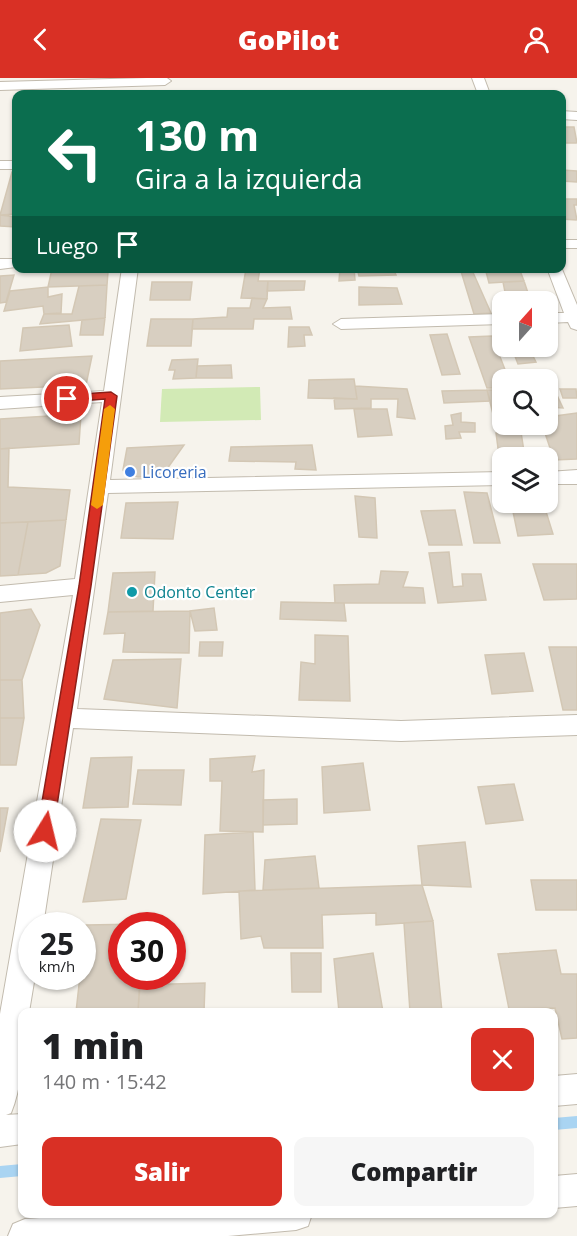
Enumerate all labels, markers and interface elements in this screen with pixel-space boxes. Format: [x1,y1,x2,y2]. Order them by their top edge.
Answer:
text: GoPilot [238,21,339,58]
icon: back [24,23,57,56]
icon: person [520,23,553,56]
text: 130 m [135,106,259,163]
icon: left [36,114,114,192]
text: Gira a la izquierda [135,160,362,197]
icon: arrive [111,228,144,261]
text: Luego [36,230,99,260]
north arrow [492,291,558,357]
map controls [492,291,558,513]
button: search [492,369,558,435]
pin [41,373,92,424]
icon: arrive [50,382,83,415]
button: layers [492,447,558,513]
place label: Licoreria [142,461,207,483]
marker: Licoreria [123,465,137,479]
place label: Odonto Center [144,581,256,603]
marker: Odonto Center [125,585,139,599]
position arrow [13,799,77,863]
speed limit sign: 30 [108,912,186,990]
text: 25 [40,923,74,964]
text: km/h [39,956,75,976]
text: 1 min [42,1021,144,1070]
button: close [471,1028,534,1091]
text: 140 m · 15:42 [42,1068,167,1095]
button: Salir [42,1137,282,1206]
button: Compartir [294,1137,534,1206]

